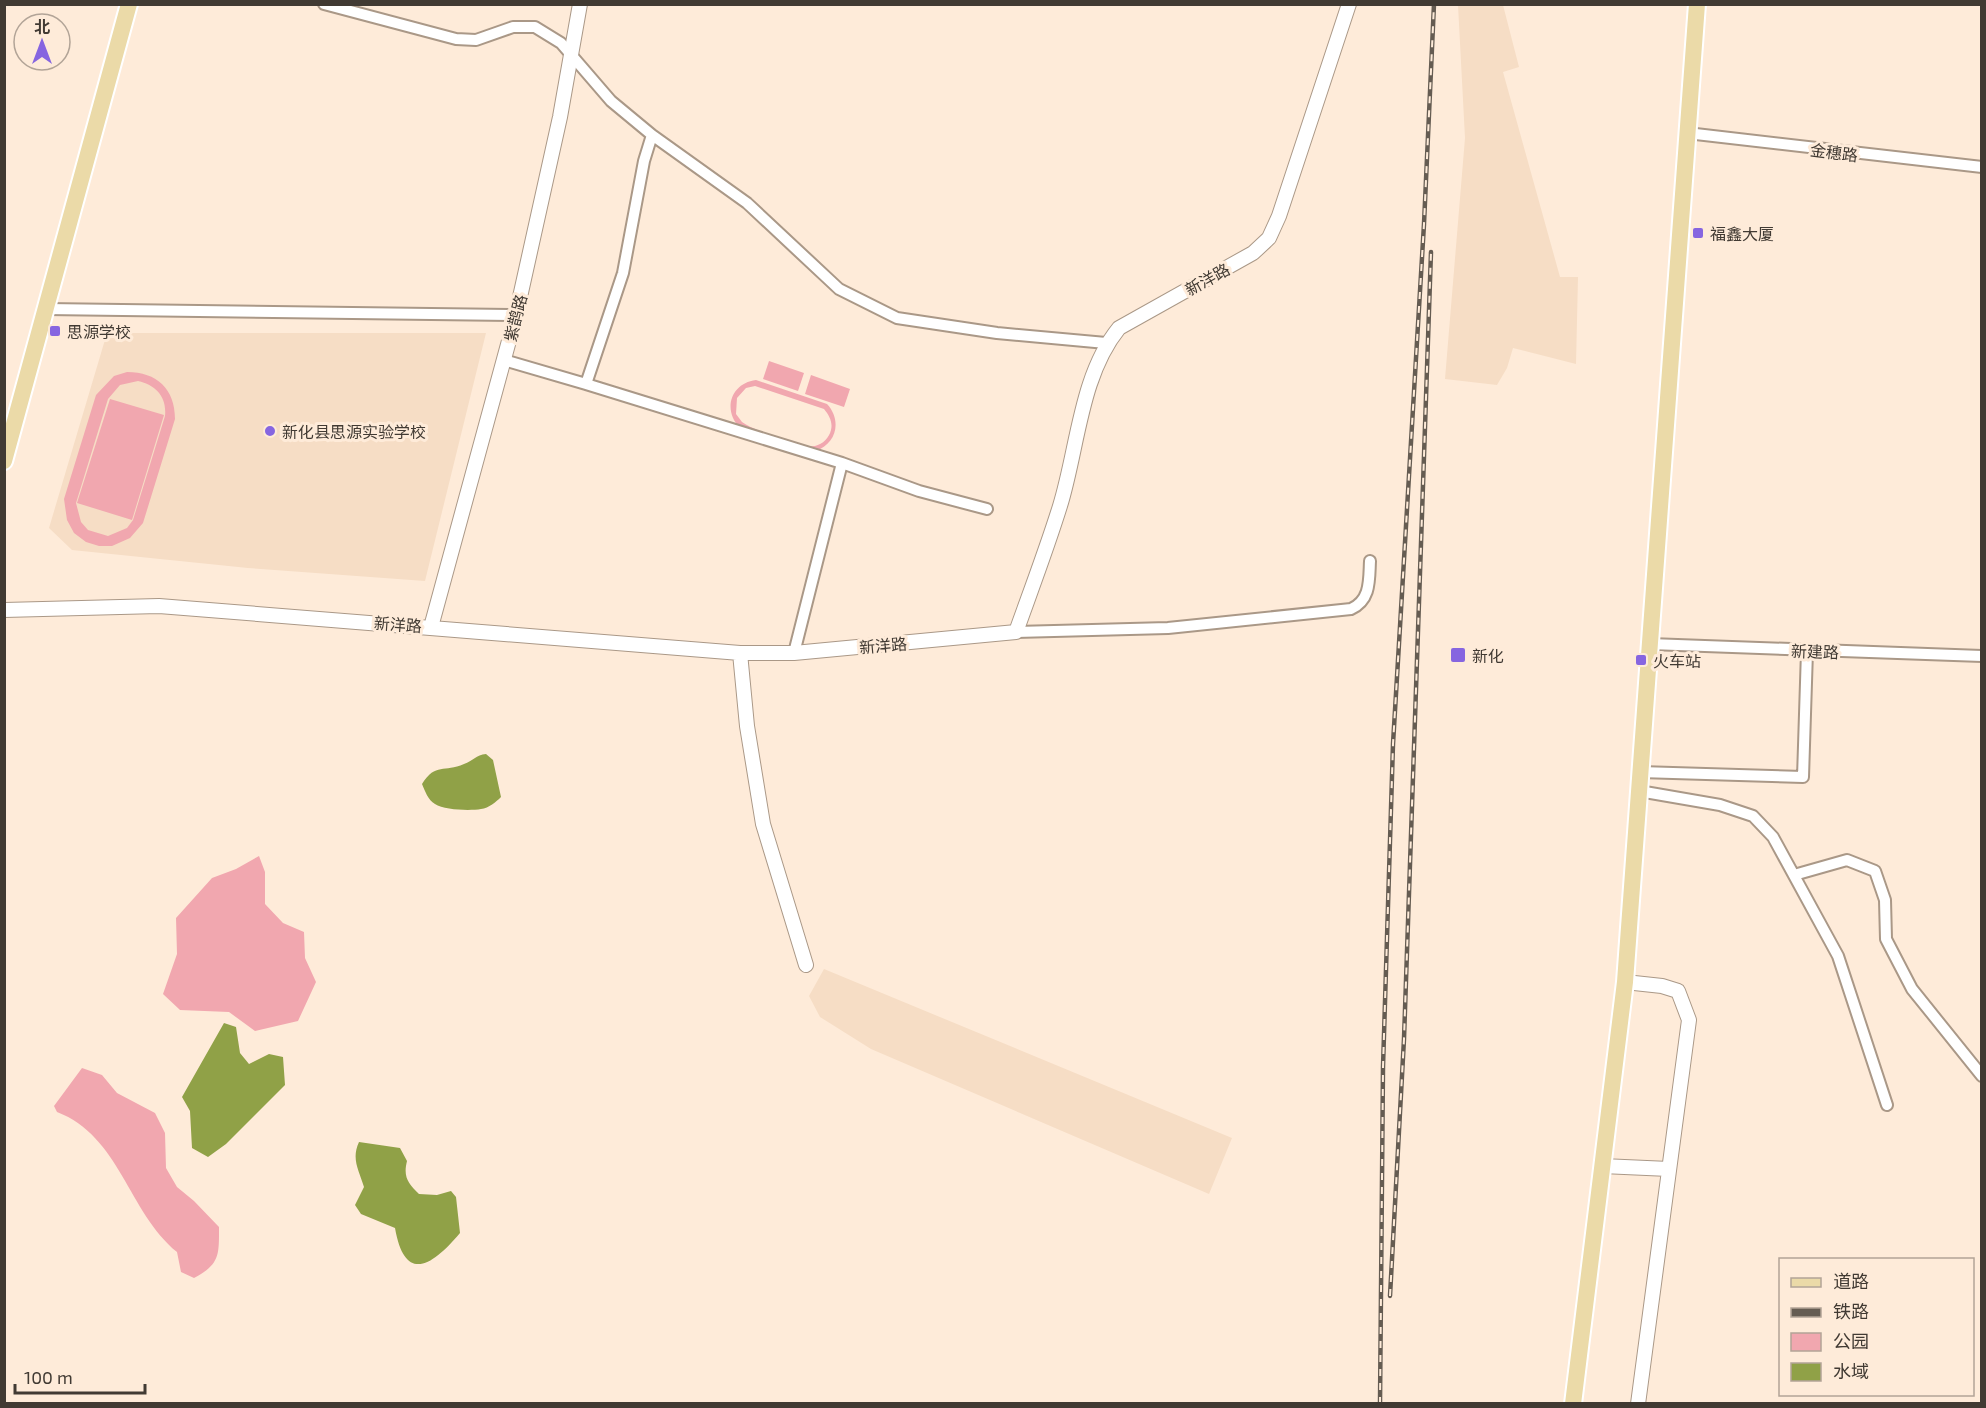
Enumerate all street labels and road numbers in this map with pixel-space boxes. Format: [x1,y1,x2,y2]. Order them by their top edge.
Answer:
street label: 金穗路 [1809,140,1859,164]
street label: 新洋路 [1181,259,1233,299]
street label: 紫鹊路 [500,292,530,344]
street label: 新洋路 [373,613,423,635]
street label: 新洋路 [858,633,908,657]
street label: 新建路 [1791,641,1839,661]

